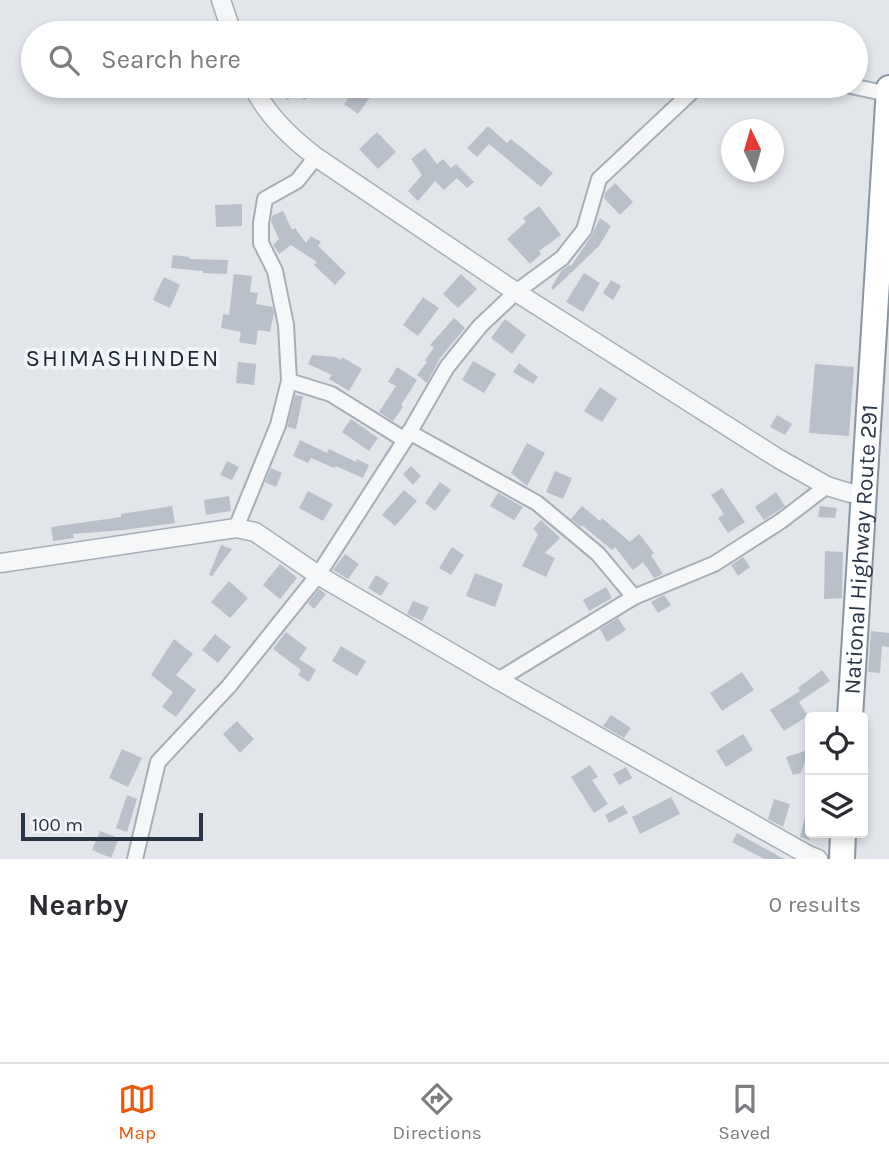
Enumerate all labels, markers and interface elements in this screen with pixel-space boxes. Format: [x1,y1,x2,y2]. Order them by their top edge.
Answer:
search box [21,21,868,98]
icon: search [45,41,83,79]
text: Search here [101,44,241,75]
north arrow [721,119,784,182]
district label: SHIMASHINDEN [26,344,220,372]
street label: National Highway Route 291 [838,404,883,695]
map controls [805,712,868,838]
button: locate [805,712,868,775]
button: layers [805,775,868,838]
scale bar [21,810,203,842]
text: 100 m [32,814,83,836]
text: Nearby [28,887,128,923]
text: 0 results [769,891,861,918]
tab: Map [118,1080,156,1144]
tab: Directions [393,1080,482,1144]
tab: Saved [718,1080,771,1144]

